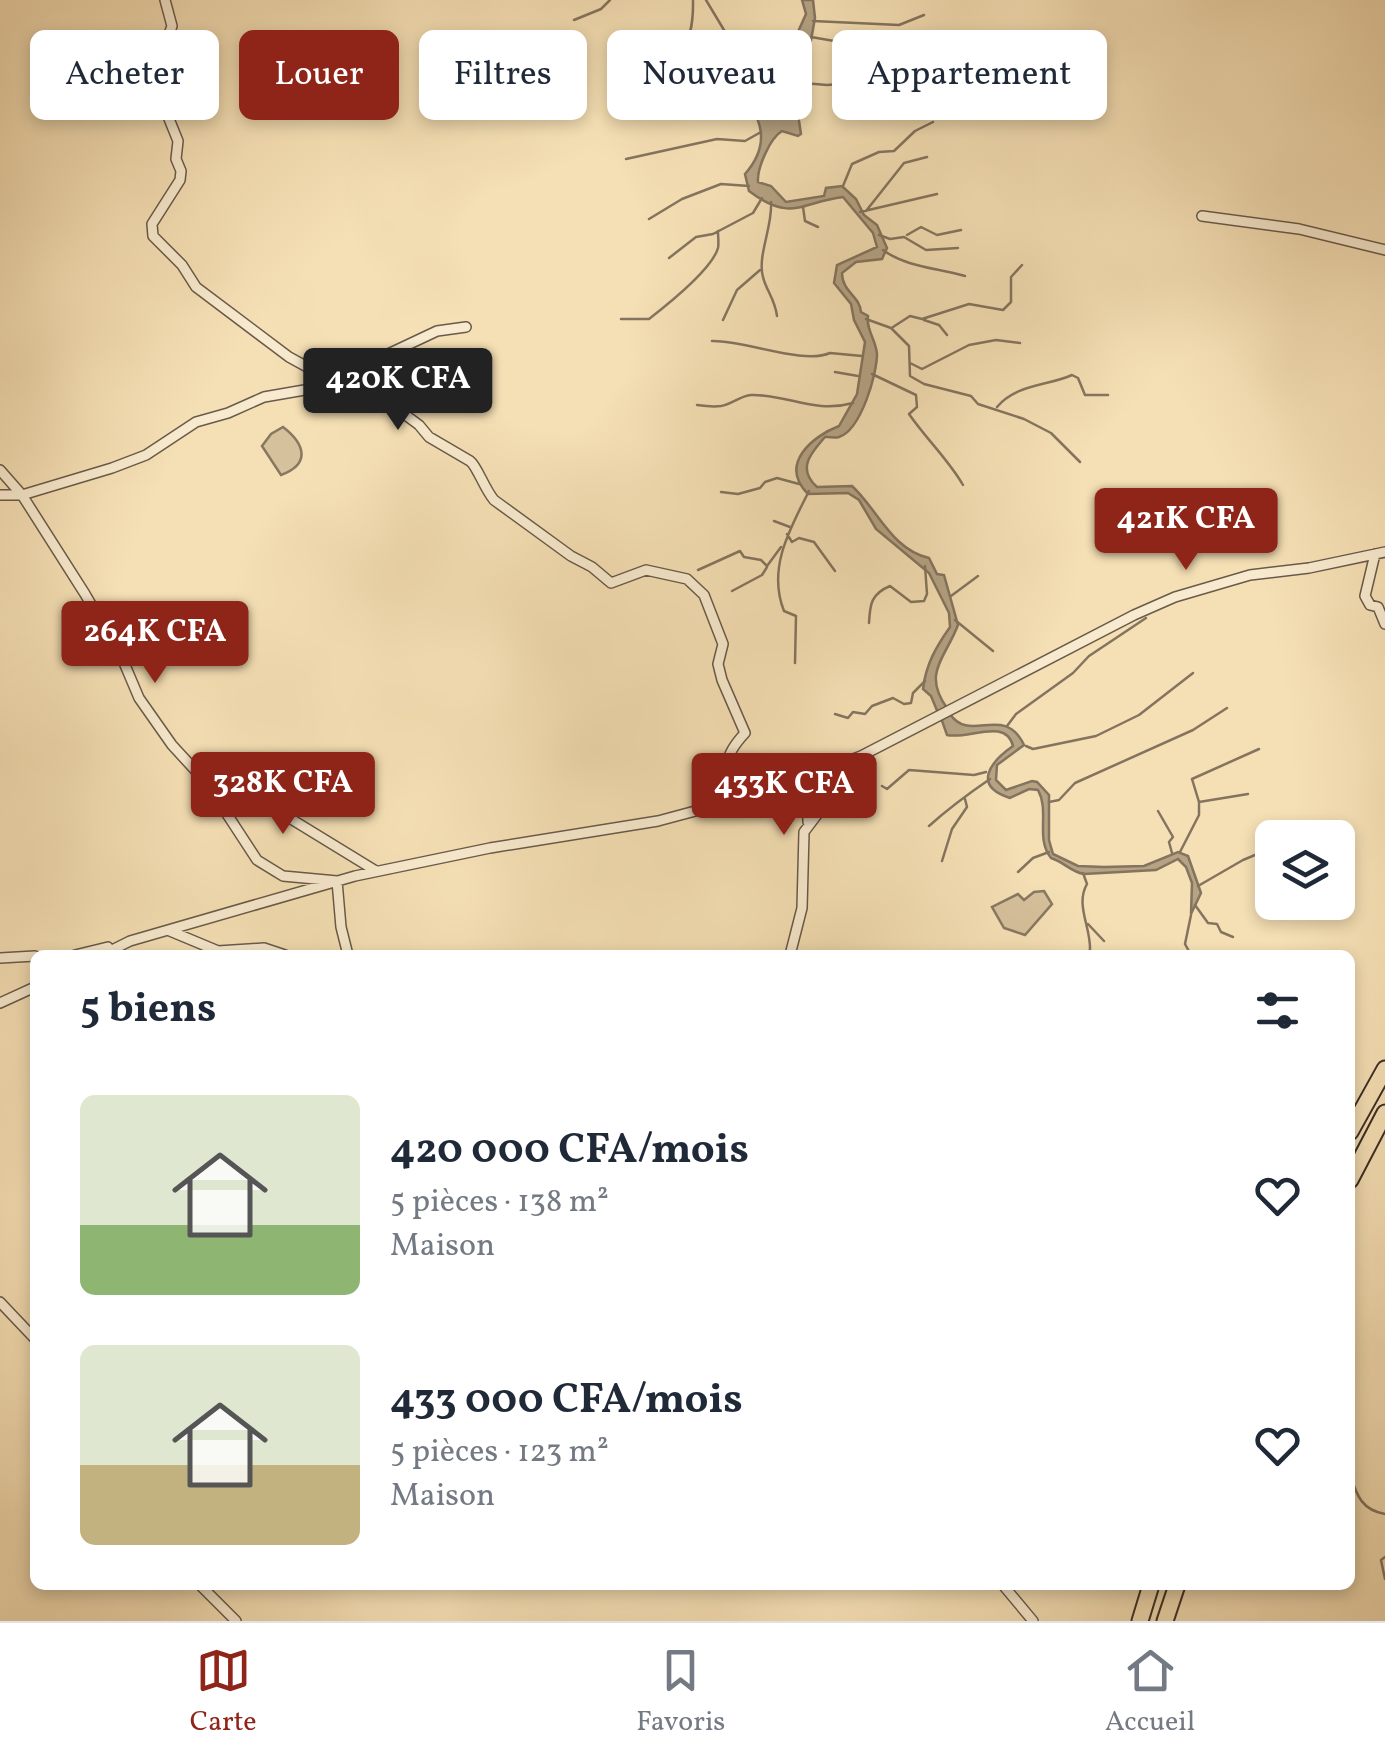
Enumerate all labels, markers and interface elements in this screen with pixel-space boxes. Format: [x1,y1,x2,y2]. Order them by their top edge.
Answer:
chip: Acheter [30,30,219,120]
chip: Louer [239,30,399,120]
chip: Filtres [419,30,587,120]
chip: Nouveau [607,30,812,120]
chip: Appartement [832,30,1107,120]
pin: 420K CFA [295,348,501,433]
text: 420K CFA [325,358,471,402]
pin: 421K CFA [1083,488,1289,573]
text: 421K CFA [1117,498,1255,542]
pin: 264K CFA [52,601,258,686]
text: 264K CFA [84,611,227,655]
pin: 328K CFA [180,752,386,837]
pin: 433K CFA [681,753,887,838]
text: 328K CFA [213,762,353,806]
text: 433K CFA [714,763,854,807]
map controls [1255,820,1355,920]
button: layers [1255,820,1355,920]
text: 5 biens [80,981,216,1040]
icon: filters [1250,983,1305,1038]
text: 420 000 CFA/mois [390,1122,749,1181]
icon: home [160,1135,280,1255]
icon: heart [1250,1168,1305,1223]
text: 5 pièces · 138 m² [390,1181,609,1225]
text: Maison [390,1225,495,1269]
text: 433 000 CFA/mois [390,1372,743,1431]
icon: home [160,1385,280,1505]
icon: heart [1250,1418,1305,1473]
text: 5 pièces · 123 m² [390,1431,609,1475]
text: Maison [390,1475,495,1519]
tab: Carte [190,1643,257,1742]
tab: Favoris [636,1643,725,1742]
tab: Accueil [1105,1643,1195,1742]

